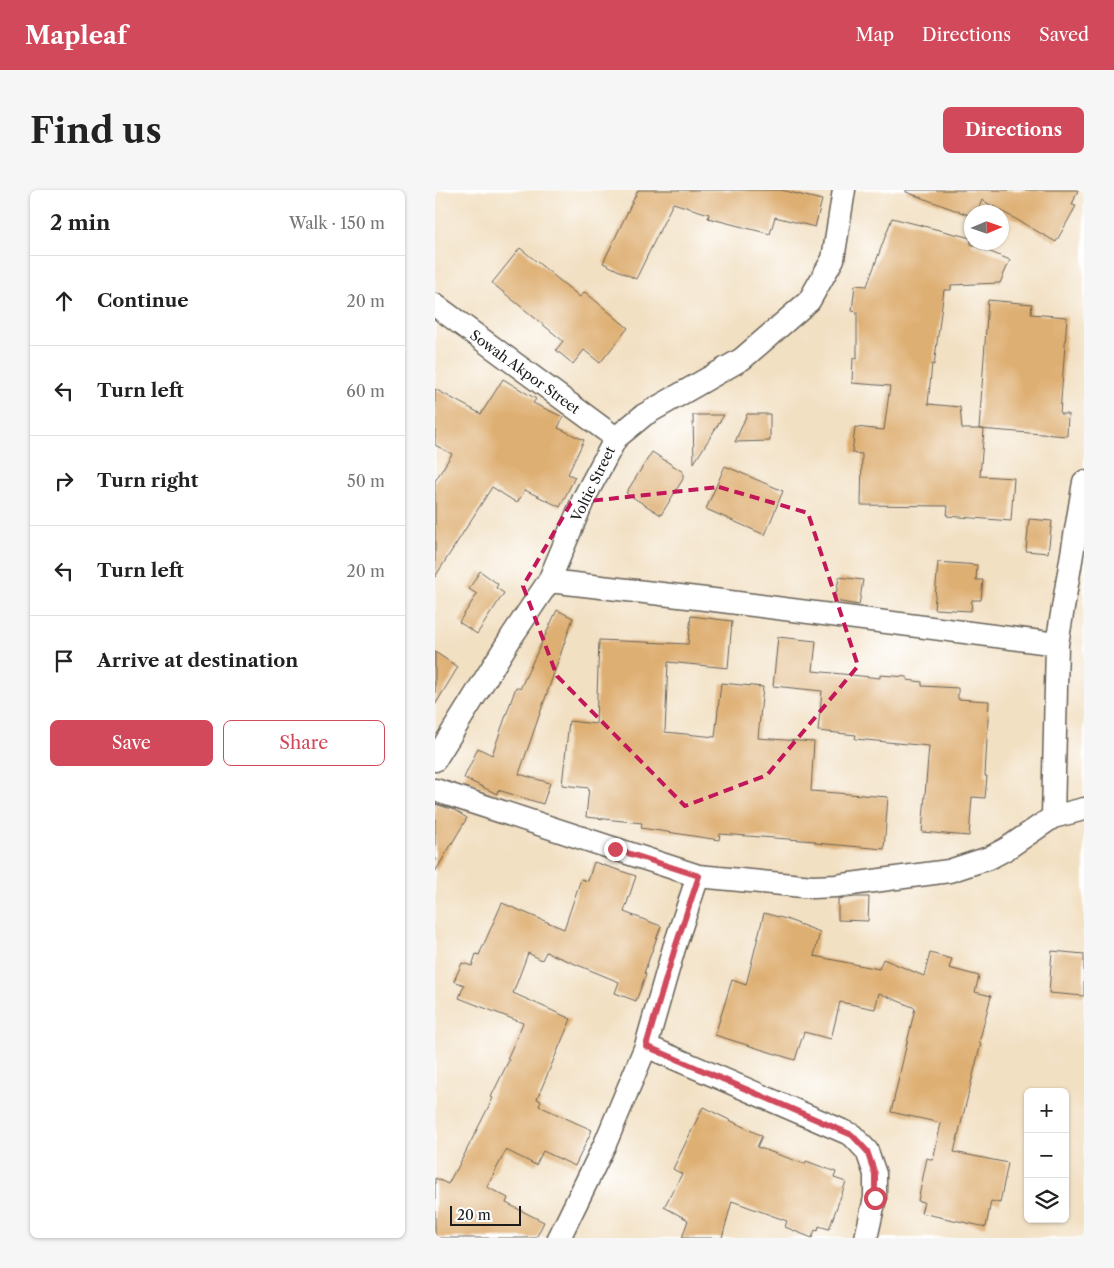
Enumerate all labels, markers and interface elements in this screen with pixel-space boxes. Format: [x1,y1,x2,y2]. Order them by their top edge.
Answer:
text: Mapleaf [25,21,127,50]
text: Map [855,24,894,46]
text: Directions [922,24,1011,46]
text: Saved [1039,24,1089,46]
button: Directions [943,107,1084,153]
text: Find us [30,109,162,152]
north arrow [964,205,1009,250]
text: 2 min [50,210,110,235]
text: Walk · 150 m [289,213,385,233]
icon: ahead [50,287,78,315]
text: Continue [97,289,189,312]
text: 20 m [346,291,385,311]
street label: Sowah Akpor Street [466,326,584,418]
icon: left [50,377,78,405]
text: Turn left [97,379,184,402]
text: 60 m [346,381,385,401]
street label: Voltic Street [567,443,619,526]
icon: right [50,467,78,495]
text: Turn right [97,469,198,492]
text: 50 m [347,471,385,491]
icon: left [50,557,78,585]
text: Turn left [97,559,184,582]
text: 20 m [346,561,385,581]
icon: arrive [50,647,78,675]
text: Arrive at destination [97,649,298,672]
button: Save [50,720,213,766]
button: Share [223,720,385,766]
route end [604,838,627,861]
map controls [1024,1088,1069,1223]
button: + [1024,1088,1069,1133]
button: − [1024,1133,1069,1178]
button: layers [1024,1178,1069,1223]
route start [864,1187,887,1210]
scale bar [450,1203,521,1226]
text: 20 m [457,1206,491,1224]

